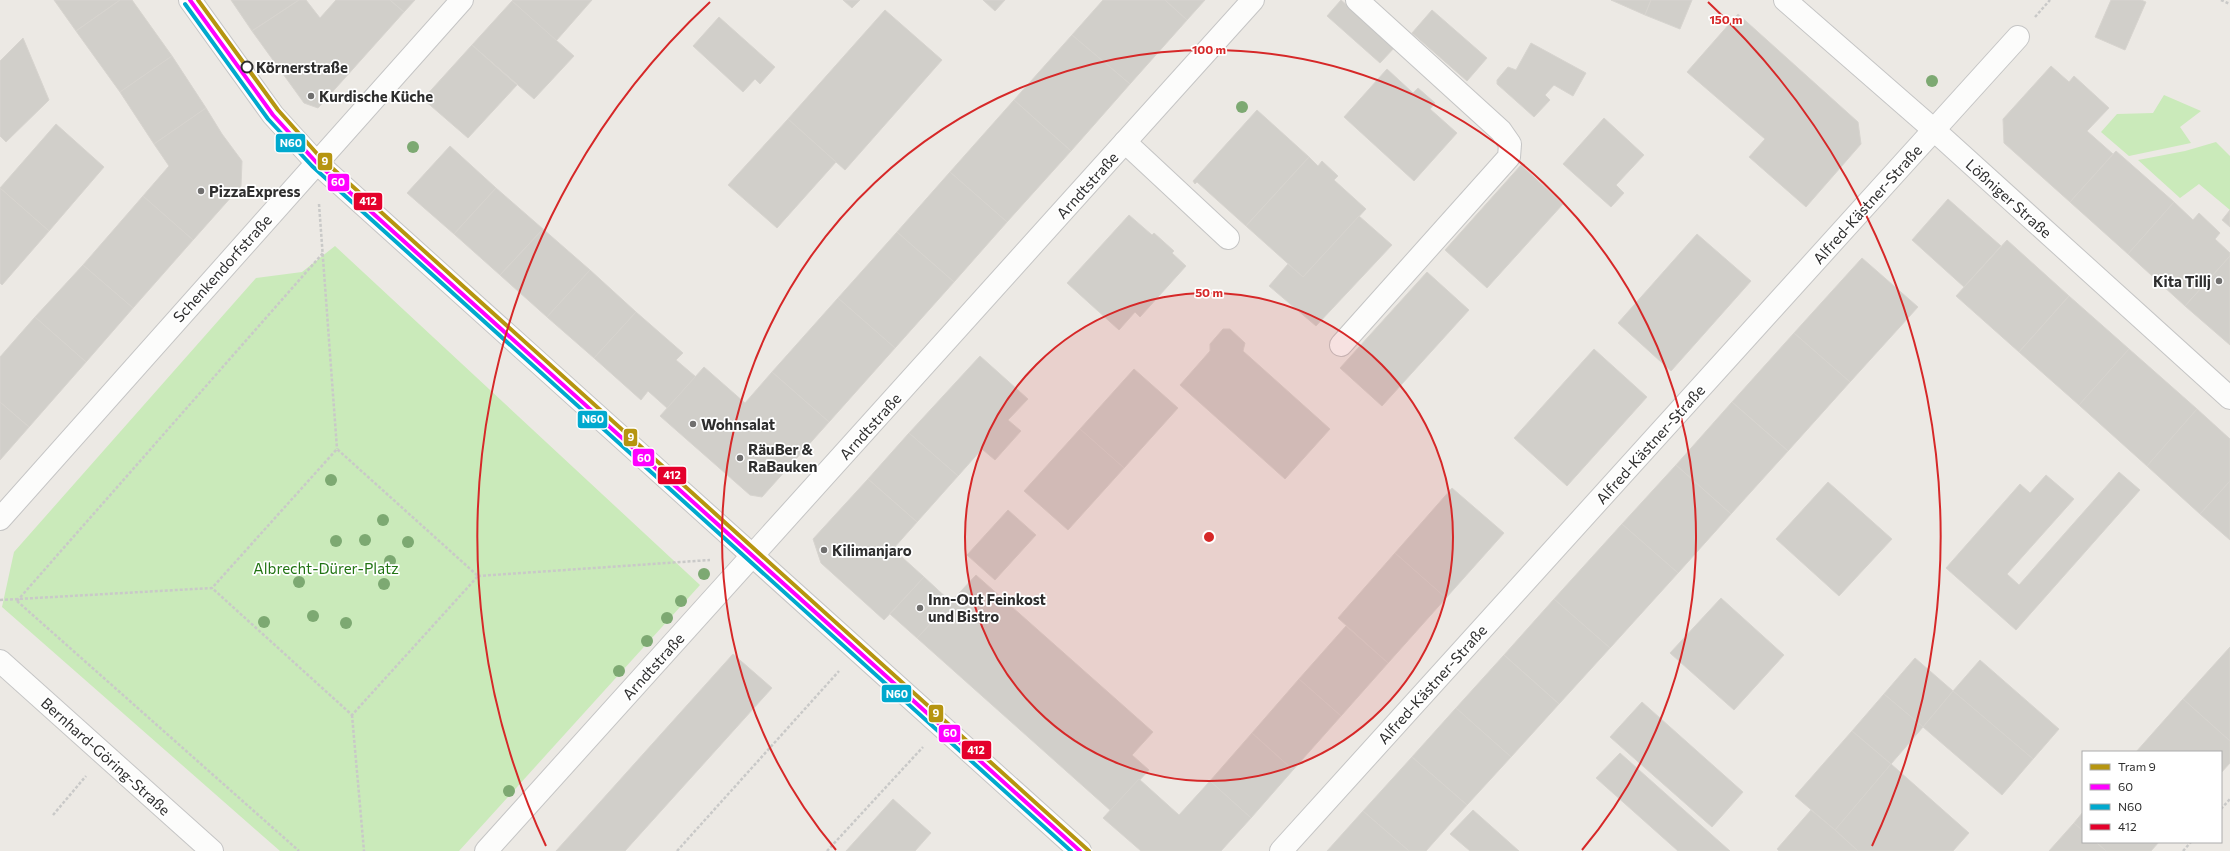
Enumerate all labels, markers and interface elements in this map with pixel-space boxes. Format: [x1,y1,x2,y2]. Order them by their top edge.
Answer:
text: 150 m [1709,12,1743,26]
text: 100 m [1192,42,1226,56]
place label: Körnerstraße [256,58,348,76]
marker: Körnerstraße [240,60,254,74]
place label: Kurdische Küche [319,87,433,105]
marker: Kurdische Küche [306,91,316,101]
line badge: N60 [275,133,306,153]
text: N60 [280,136,302,149]
street label: Alfred-Kästner-Straße [1809,141,1925,267]
street label: Arndtstraße [1052,148,1122,222]
line badge: 9 [317,152,333,171]
text: 9 [322,154,329,167]
street label: Lößniger Straße [1962,155,2056,241]
line badge: 60 [327,173,350,192]
text: 60 [331,175,345,188]
place label: PizzaExpress [209,182,300,200]
marker: PizzaExpress [196,186,206,196]
line badge: 412 [353,192,383,211]
text: 412 [359,194,377,207]
street label: Schenkendorfstraße [169,210,275,326]
place label: Kita Tillj [2153,272,2211,290]
marker: Kita Tillj [2214,276,2224,286]
text: 50 m [1195,285,1223,299]
street label: Alfred-Kästner-Straße [1592,381,1708,507]
street label: Arndtstraße [835,389,905,463]
line badge: N60 [577,410,608,429]
text: N60 [582,412,604,425]
place label: Wohnsalat [701,415,775,433]
marker: Wohnsalat [688,419,698,429]
line badge: 9 [623,428,638,447]
text: 9 [628,430,635,443]
place label: RäuBer & RaBauken [748,440,817,475]
line badge: 60 [632,448,655,467]
text: 60 [637,451,651,464]
marker: RäuBer & RaBauken [735,453,745,463]
line badge: 412 [657,466,687,485]
text: 412 [663,468,681,481]
centre of rings [1202,530,1216,544]
place label: Kilimanjaro [832,541,912,559]
marker: Kilimanjaro [819,545,829,555]
park label: Albrecht-Dürer-Platz [253,559,399,577]
place label: Inn-Out Feinkost und Bistro [928,590,1046,625]
marker: Inn-Out Feinkost und Bistro [915,603,925,613]
street label: Alfred-Kästner-Straße [1374,621,1490,747]
street label: Arndtstraße [618,629,688,703]
line badge: N60 [881,684,912,703]
text: N60 [886,687,908,700]
street label: Bernhard-Göring-Straße [38,693,174,819]
line badge: 9 [928,704,944,723]
text: 9 [933,706,940,719]
line badge: 60 [938,724,961,743]
text: 60 [943,726,957,739]
line badge: 412 [961,740,992,760]
text: 412 [967,743,985,756]
legend [2082,751,2222,843]
text: Tram 9 [2118,759,2156,773]
text: 60 [2118,779,2133,793]
text: N60 [2118,799,2142,813]
text: 412 [2118,819,2137,833]

